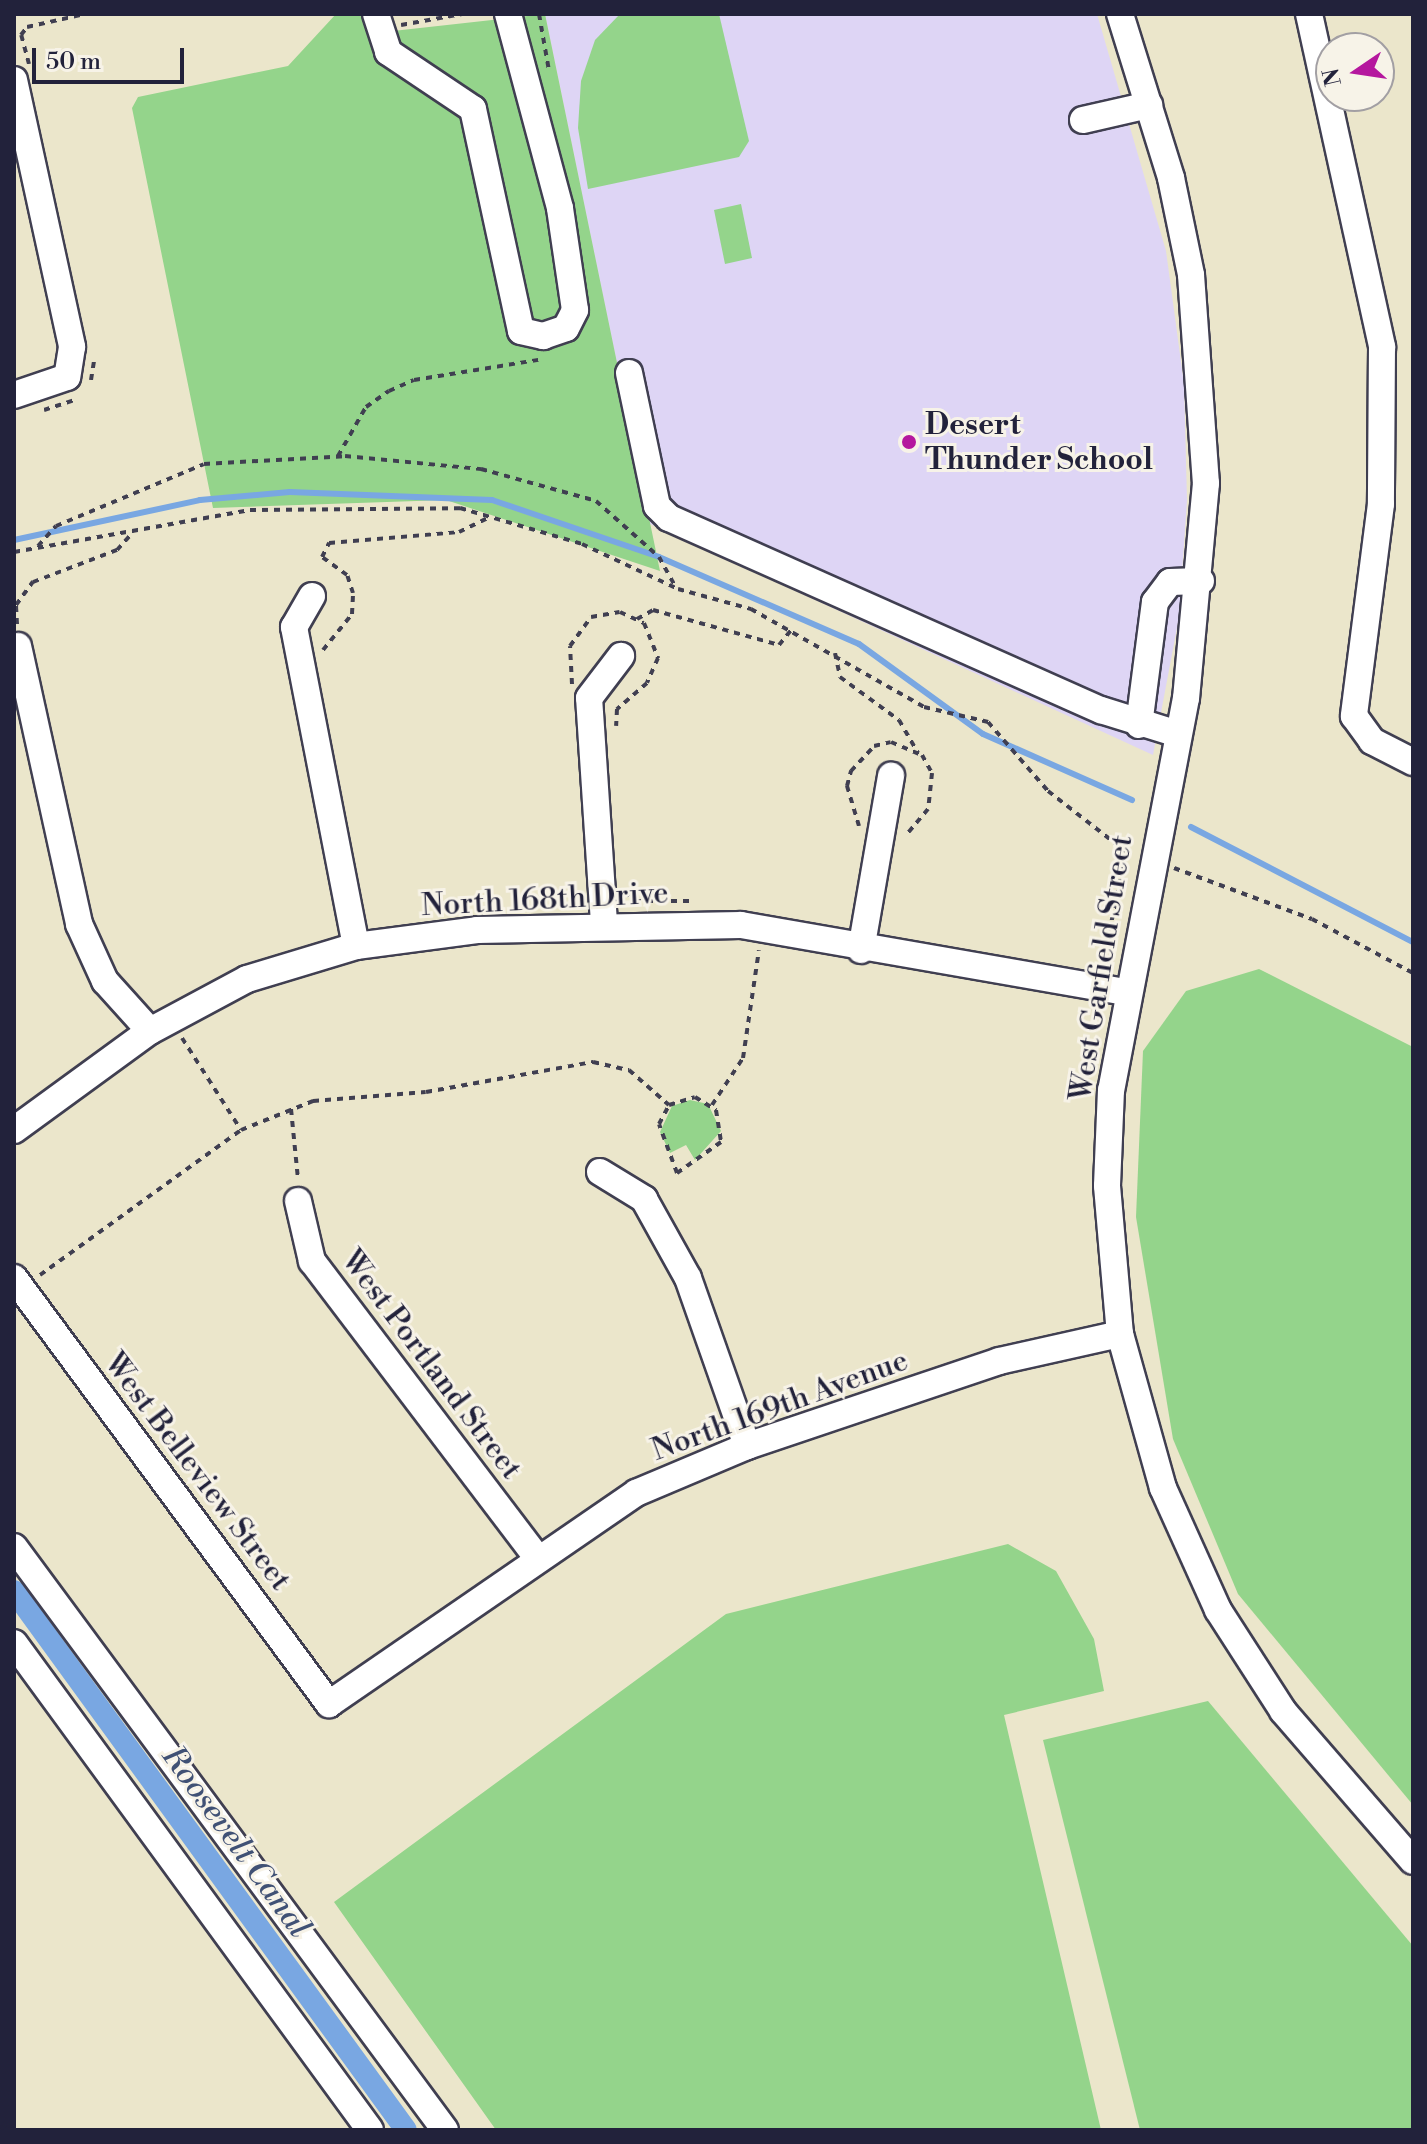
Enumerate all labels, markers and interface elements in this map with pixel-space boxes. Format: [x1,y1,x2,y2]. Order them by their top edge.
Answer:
scale bar [36,32,188,82]
north arrow [1315,32,1395,112]
text: 50 m [46,47,101,77]
text: N [1318,66,1348,89]
place label: Desert Thunder School [925,407,1153,478]
marker: Desert Thunder School [900,433,918,451]
street label: West Garfield Street [1063,832,1141,1104]
street label: North 168th Drive [420,876,670,924]
street label: West Portland Street [333,1243,529,1487]
street label: North 169th Avenue [647,1343,913,1469]
street label: West Belleview Street [96,1346,298,1598]
water label: Roosevelt Canal [154,1739,318,1945]

